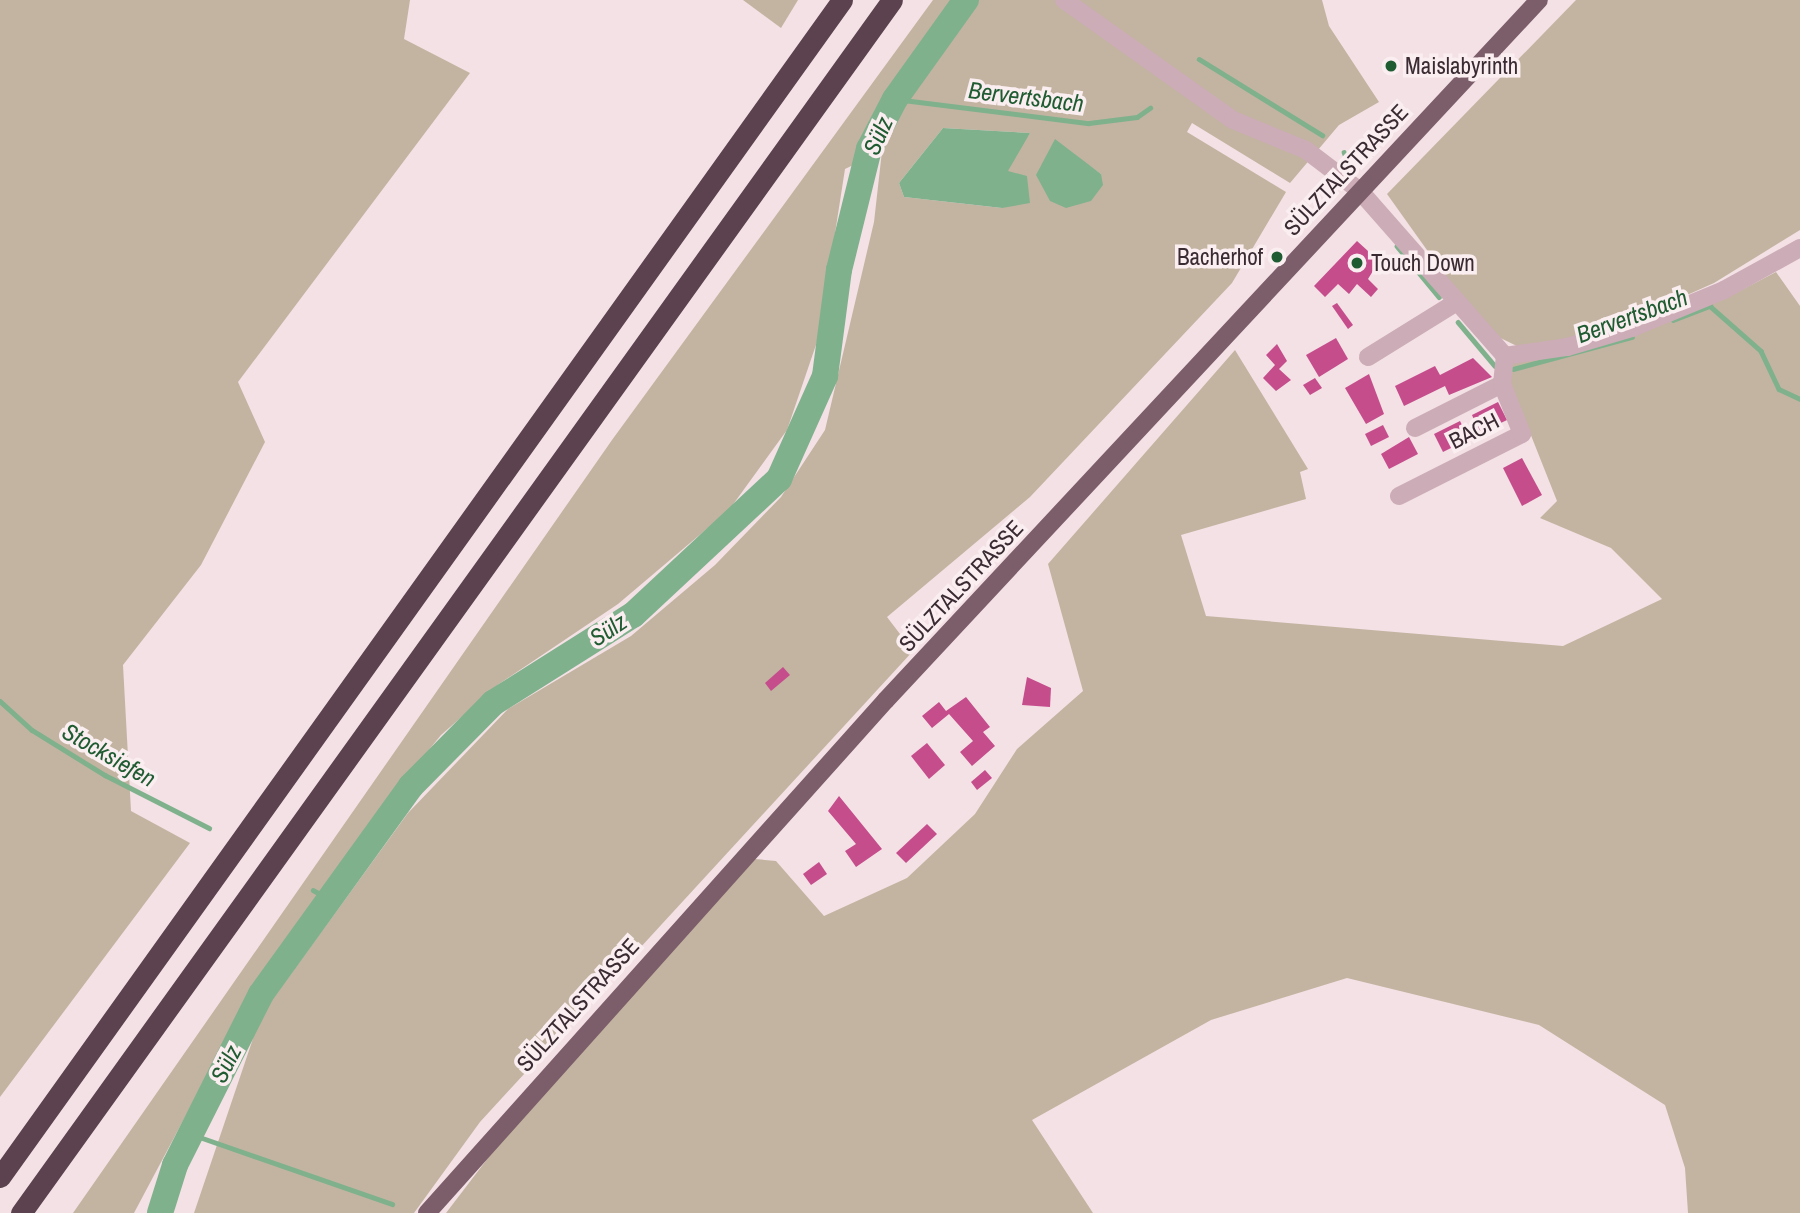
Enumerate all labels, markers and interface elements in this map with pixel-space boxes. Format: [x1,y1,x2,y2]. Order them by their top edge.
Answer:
place label: Maislabyrinth [1405,52,1518,80]
marker: Maislabyrinth [1383,58,1399,74]
water label: Bervertsbach [967,76,1085,118]
street label: SÜLZTALSTRASSE [1278,99,1414,241]
water label: Sülz [857,113,899,159]
place label: Bacherhof [1177,243,1263,271]
marker: Bacherhof [1269,249,1285,265]
place label: Touch Down [1371,249,1475,277]
marker: Touch Down [1349,255,1365,271]
water label: Bervertsbach [1573,283,1691,349]
street label: BACH [1444,407,1504,455]
street label: SÜLZTALSTRASSE [893,515,1029,657]
water label: Sülz [584,607,632,653]
water label: Stocksiefen [57,717,161,793]
street label: SÜLZTALSTRASSE [511,933,645,1077]
water label: Sülz [204,1040,248,1088]

